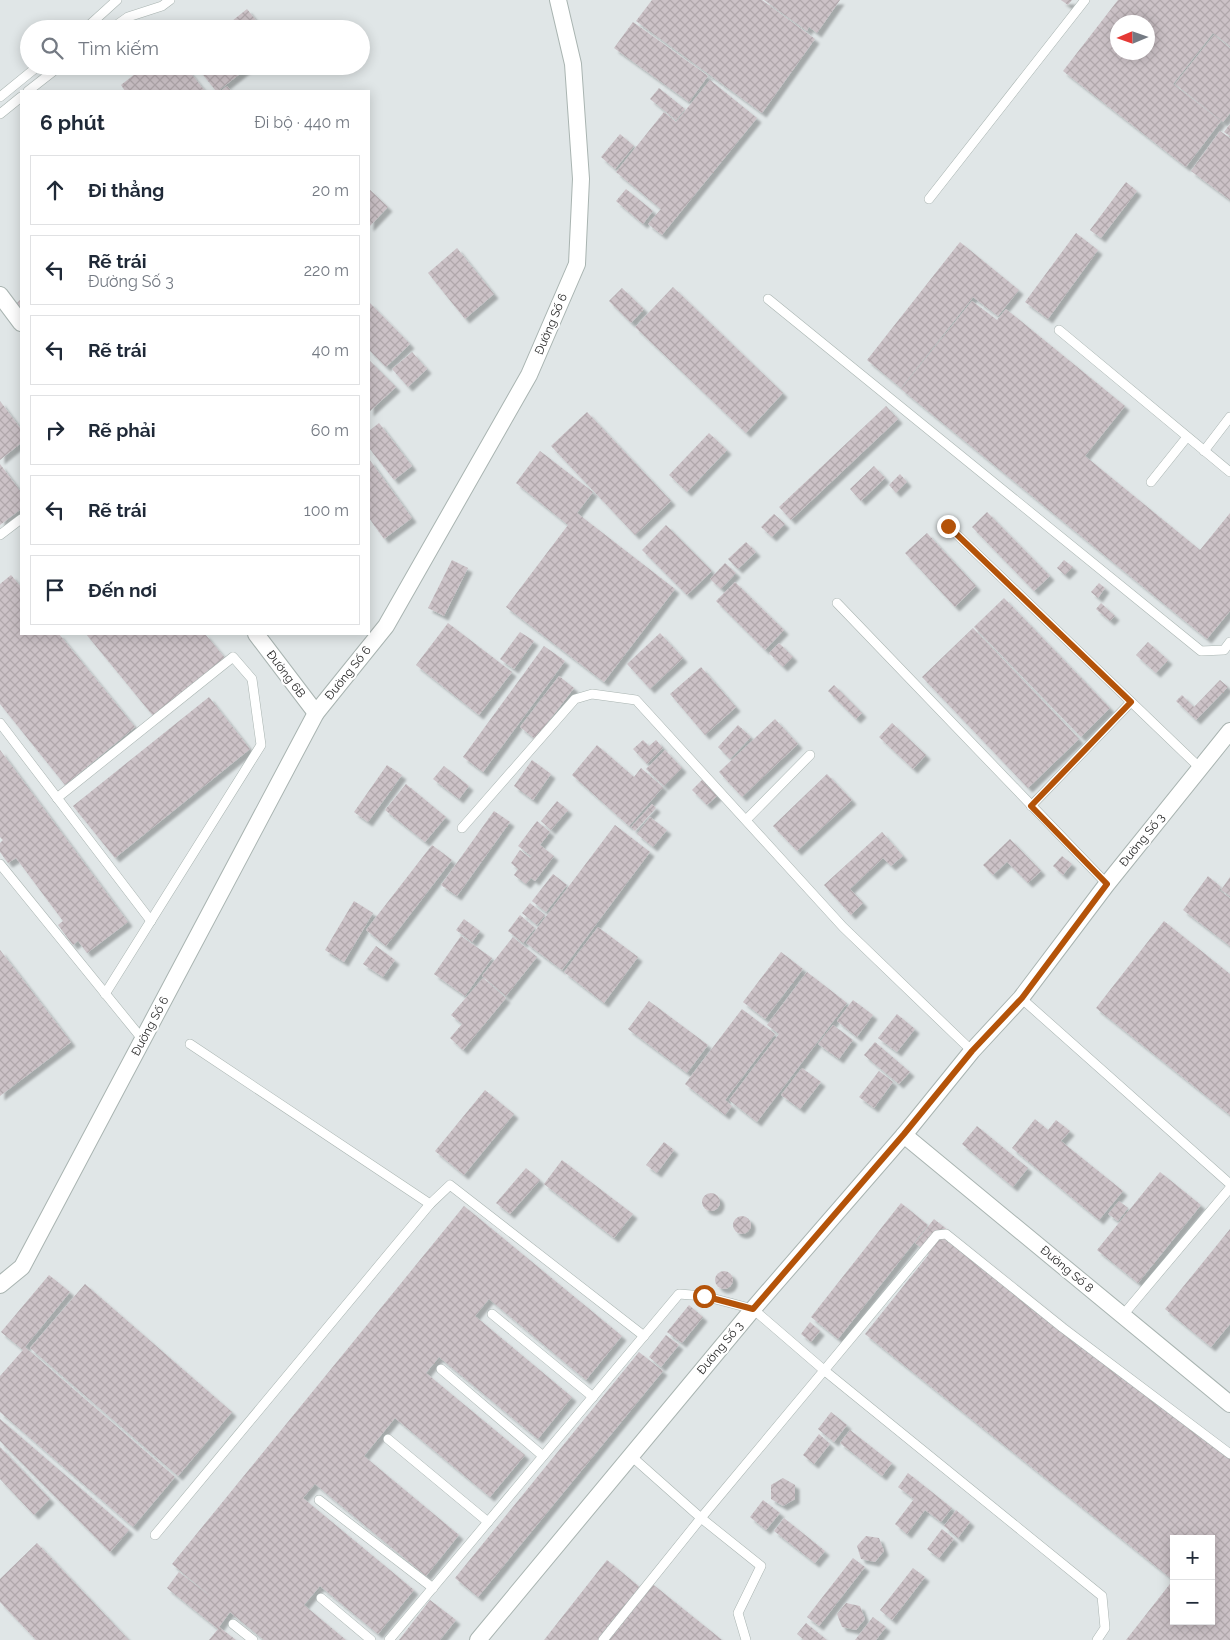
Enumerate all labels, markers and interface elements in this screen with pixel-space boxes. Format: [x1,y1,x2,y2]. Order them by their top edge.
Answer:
north arrow [1110,15,1155,60]
search box [20,20,370,75]
icon: search [38,34,66,62]
text: Tìm kiếm [78,37,159,59]
text: 6 phút [40,110,105,135]
text: Đi bộ · 440 m [254,113,350,132]
icon: ahead [41,176,69,204]
text: Đi thẳng [88,179,164,201]
text: 20 m [312,181,349,200]
text: Rẽ trái [88,250,147,272]
icon: left [41,256,69,284]
text: 220 m [304,261,349,280]
text: Đường Số 3 [88,272,174,291]
street label: Đường Số 6 [532,291,570,357]
icon: left [41,336,69,364]
text: Rẽ trái [88,339,147,361]
text: 40 m [312,341,349,360]
icon: right [41,416,69,444]
text: Rẽ phải [88,419,156,441]
text: 60 m [311,421,349,440]
icon: left [41,496,69,524]
text: Rẽ trái [88,499,147,521]
text: 100 m [304,501,349,520]
route end [937,515,960,538]
icon: arrive [41,576,69,604]
text: Đến nơi [88,579,157,601]
street label: Đường Số 6 [322,643,374,703]
street label: Đường 6B [264,648,308,700]
street label: Đường Số 3 [1116,811,1168,869]
street label: Đường Số 6 [129,994,171,1058]
street label: Đường Số 8 [1038,1243,1096,1295]
route start [693,1285,716,1308]
street label: Đường Số 3 [694,1319,746,1377]
map controls [1170,1535,1215,1625]
button: + [1170,1535,1215,1580]
button: − [1170,1580,1215,1625]

